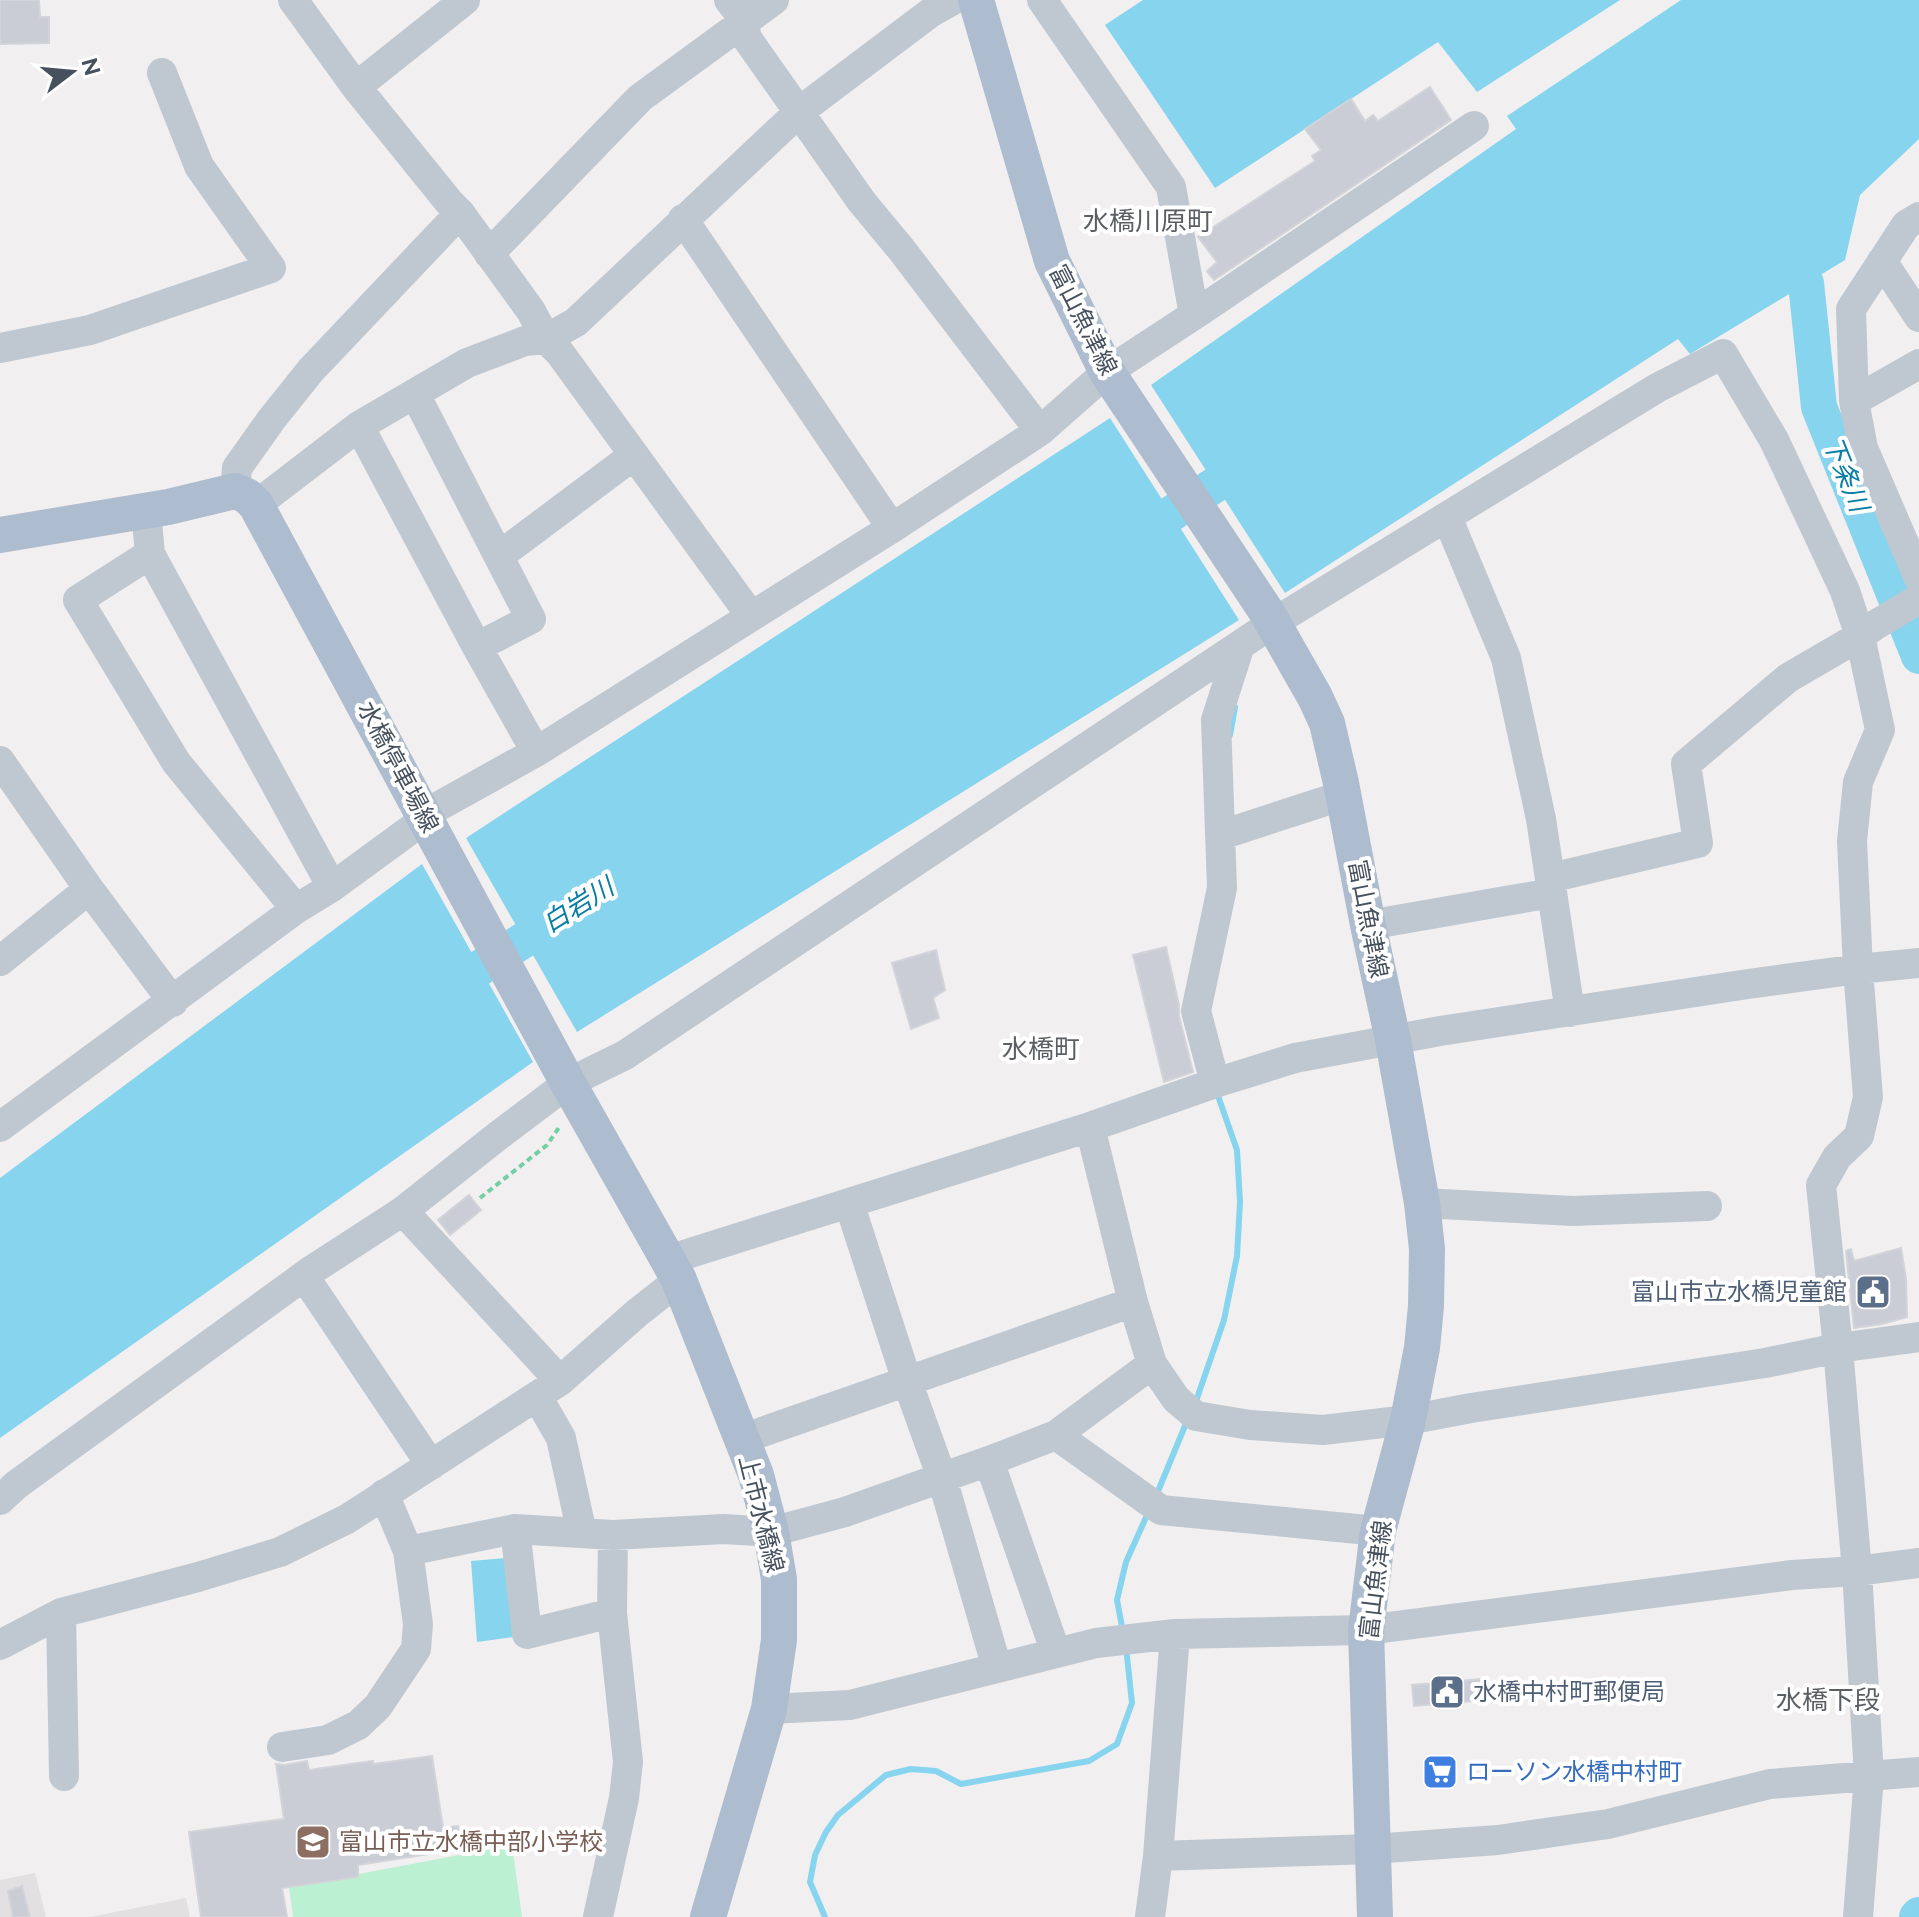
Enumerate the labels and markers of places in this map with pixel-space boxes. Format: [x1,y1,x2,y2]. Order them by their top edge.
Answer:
public building icon: 富山市立水橋児童館 [1854,1273,1892,1311]
place label: 富山市立水橋児童館 [1631,1277,1847,1306]
public building icon: 水橋中村町郵便局 [1428,1673,1466,1711]
place label: 水橋中村町郵便局 [1473,1677,1665,1706]
supermarket icon: ローソン水橋中村町 [1421,1753,1459,1791]
place label: ローソン水橋中村町 [1466,1757,1682,1786]
school or university icon: 富山市立水橋中部小学校 [294,1823,332,1861]
place label: 富山市立水橋中部小学校 [339,1827,603,1856]

